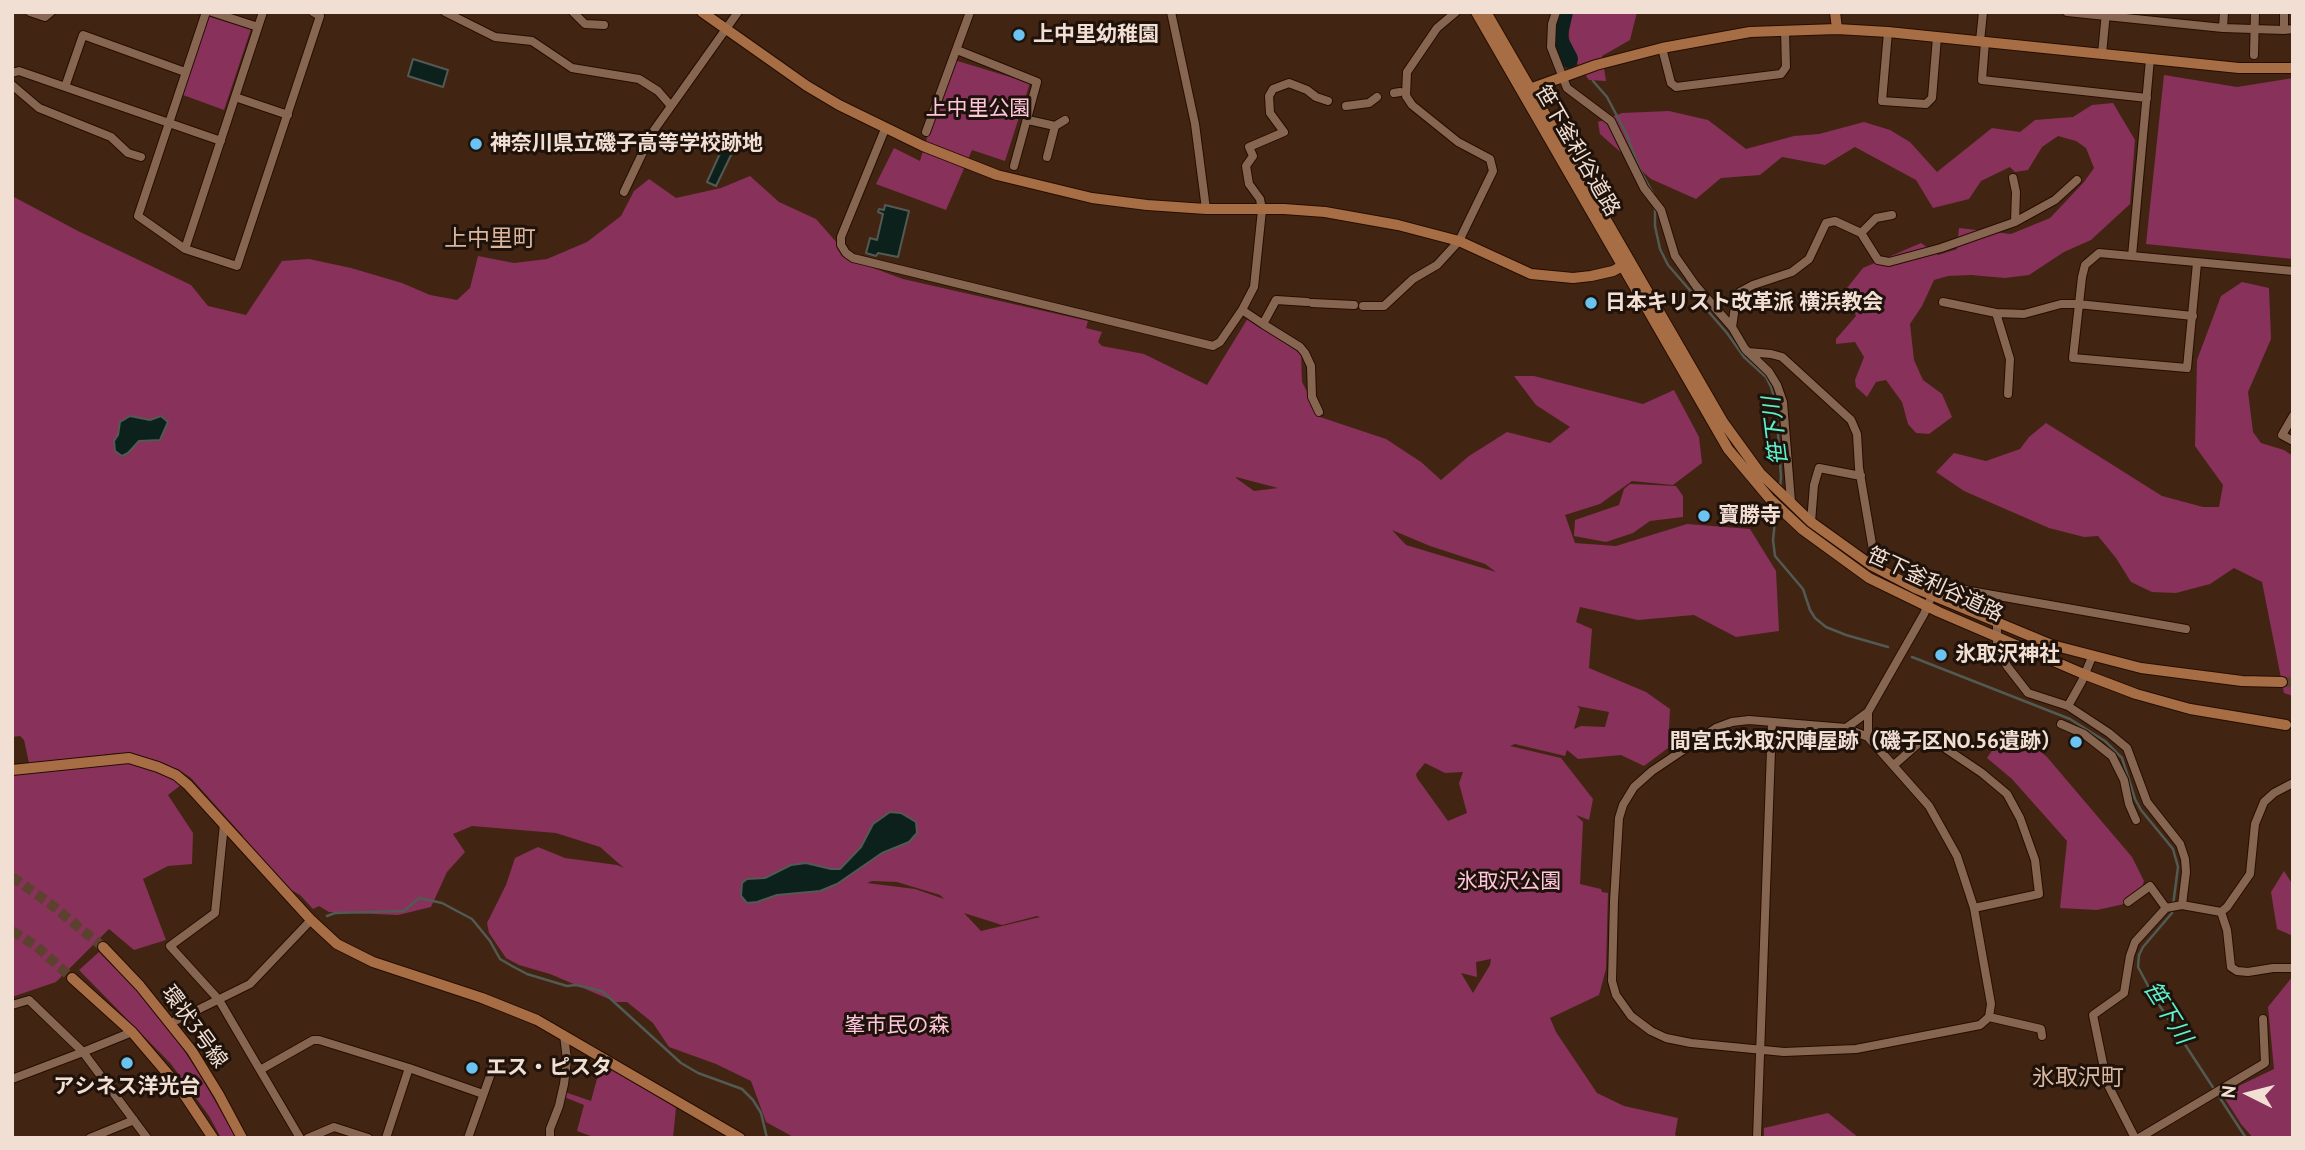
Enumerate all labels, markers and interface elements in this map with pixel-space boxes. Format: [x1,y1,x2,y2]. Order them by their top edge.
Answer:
place label: 上中里幼稚園 [1033,22,1159,48]
marker: 上中里幼稚園 [1011,27,1027,43]
street label: 笹下釜利谷道路 [1529,81,1625,221]
park label: 上中里公園 [926,96,1030,122]
place label: 神奈川県立磯子高等学校跡地 [490,131,763,157]
marker: 神奈川県立磯子高等学校跡地 [468,136,484,152]
district label: 上中里町 [444,225,536,253]
place label: 日本キリスト改革派 横浜教会 [1605,290,1883,316]
marker: 日本キリスト改革派 横浜教会 [1583,295,1599,311]
water label: 笹下川 [1758,395,1794,467]
place label: 寶勝寺 [1718,503,1781,529]
marker: 寶勝寺 [1696,508,1712,524]
street label: 笹下釜利谷道路 [1863,543,2007,627]
place label: 氷取沢神社 [1955,642,2060,668]
marker: 氷取沢神社 [1933,647,1949,663]
place label: 間宮氏氷取沢陣屋跡（磯子区NO.56遺跡） [1670,729,2062,755]
marker: 間宮氏氷取沢陣屋跡（磯子区NO.56遺跡） [2068,734,2084,750]
park label: 氷取沢公園 [1457,869,1561,895]
water label: 笹下川 [2137,976,2197,1050]
street label: 環状3号線 [156,981,232,1073]
park label: 峯市民の森 [845,1013,949,1039]
marker: アシネス洋光台 [119,1055,135,1071]
place label: エス・ピスタ [486,1055,612,1081]
north arrow [2214,1059,2284,1129]
marker: エス・ピスタ [464,1060,480,1076]
district label: 氷取沢町 [2032,1064,2124,1092]
place label: アシネス洋光台 [54,1074,200,1100]
text: N [2216,1084,2241,1099]

